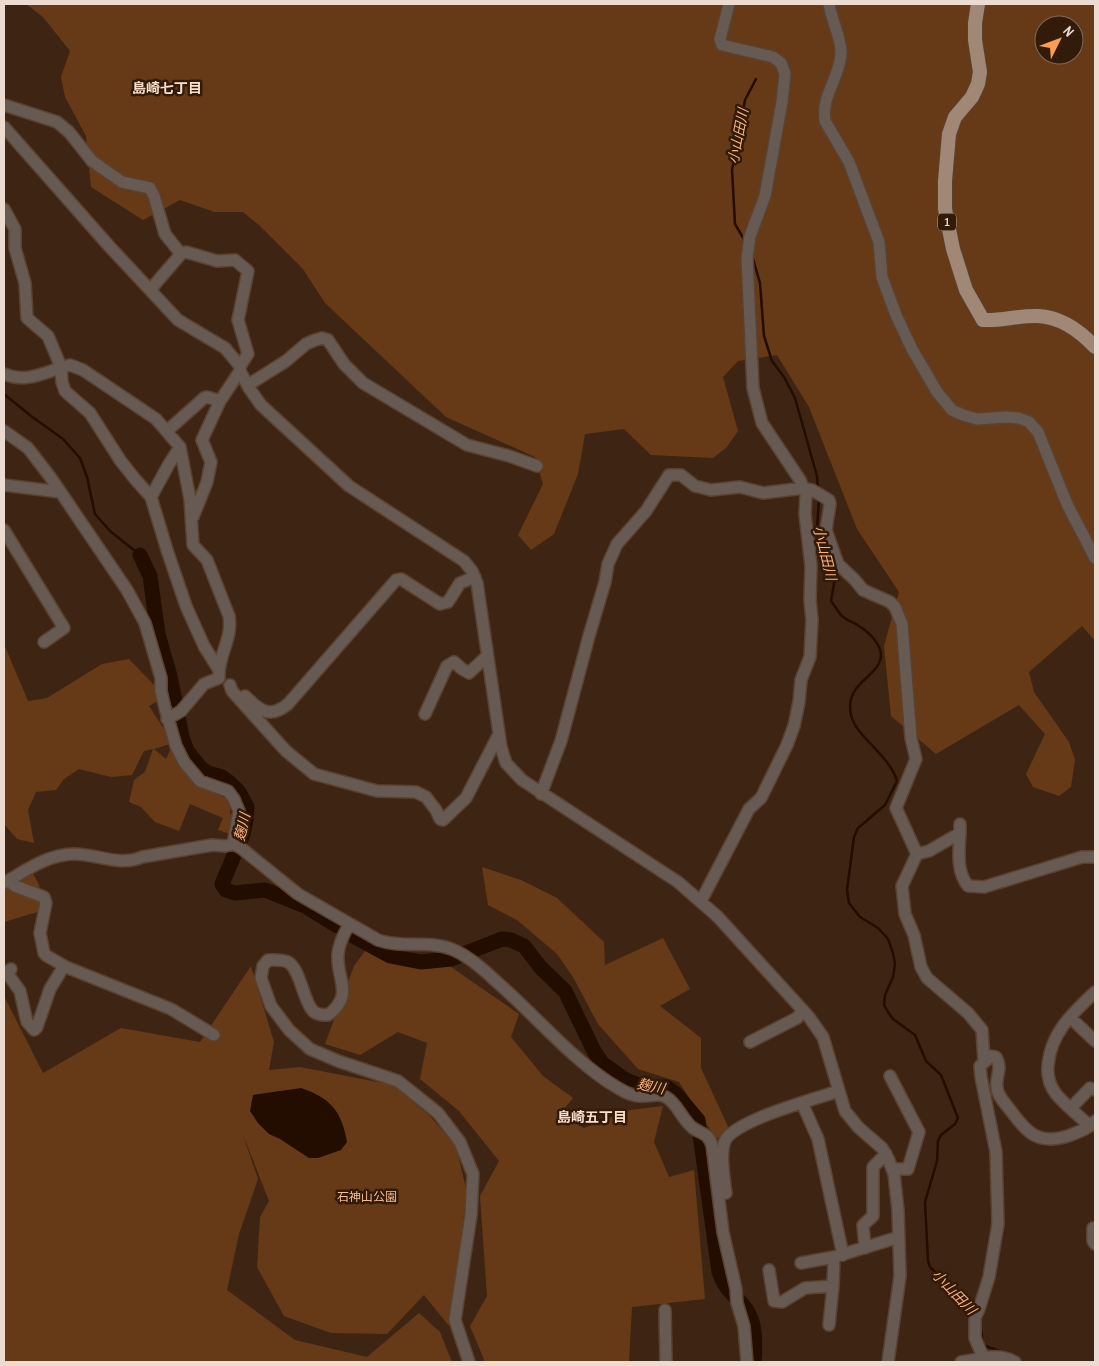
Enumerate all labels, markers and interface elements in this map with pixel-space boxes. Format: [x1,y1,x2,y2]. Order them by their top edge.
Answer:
north arrow [1034,15,1084,65]
text: N [1059,22,1078,40]
district label: 島崎七丁目 [132,79,202,97]
water label: 小山田川 [724,105,753,165]
road number: 1 [938,213,956,230]
water label: 小山田川 [809,524,841,584]
water label: 麹川 [230,809,254,843]
water label: 麹川 [636,1074,668,1098]
district label: 島崎五丁目 [557,1108,627,1126]
park label: 石神山公園 [337,1189,397,1205]
water label: 小山田川 [928,1266,981,1320]

